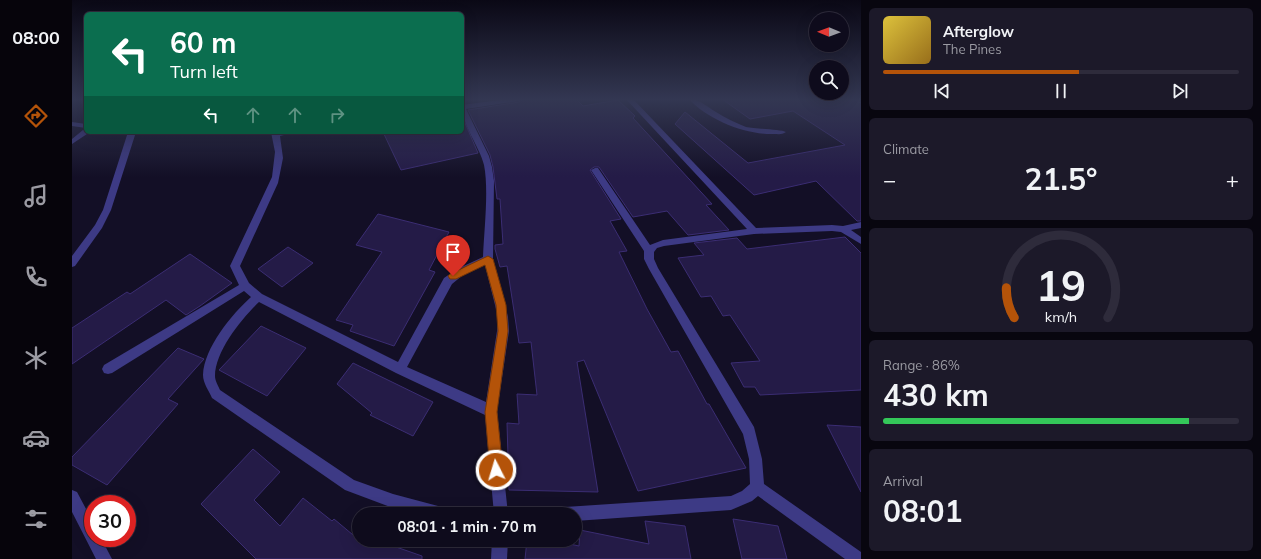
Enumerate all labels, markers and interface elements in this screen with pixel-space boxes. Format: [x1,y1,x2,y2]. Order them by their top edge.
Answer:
north arrow [809,12,849,52]
map controls [809,12,849,100]
text: Afterglow [943,22,1014,41]
text: 60 m [170,25,236,60]
text: 08:00 [12,26,60,49]
icon: left [104,28,156,80]
text: The Pines [943,41,1002,57]
text: Turn left [170,60,238,83]
button: search [809,60,849,100]
icon: previous [931,80,953,102]
icon: pause [1050,80,1072,102]
icon: next [1169,80,1191,102]
icon: directions [22,102,50,130]
icon: left [200,104,222,126]
icon: ahead [242,104,264,126]
icon: ahead [284,104,306,126]
icon: right [326,104,348,126]
text: Climate [883,141,929,157]
text: 21.5° [1025,160,1097,198]
text: − [883,166,896,194]
text: + [1226,166,1239,194]
icon: music [22,182,50,210]
pin [436,235,470,276]
icon: arrive [442,241,464,263]
text: 19 [1036,258,1086,310]
icon: phone [22,263,50,291]
text: km/h [1045,307,1077,325]
icon: climate [22,344,50,372]
text: Range · 86% [883,357,960,373]
text: 430 km [883,376,989,414]
icon: car [22,424,50,452]
position arrow [475,449,517,491]
text: Arrival [883,473,923,489]
text: 08:01 [883,492,962,530]
speed limit sign: 30 [84,495,136,547]
icon: filters [22,505,50,533]
text: 08:01 · 1 min · 70 m [398,517,536,536]

